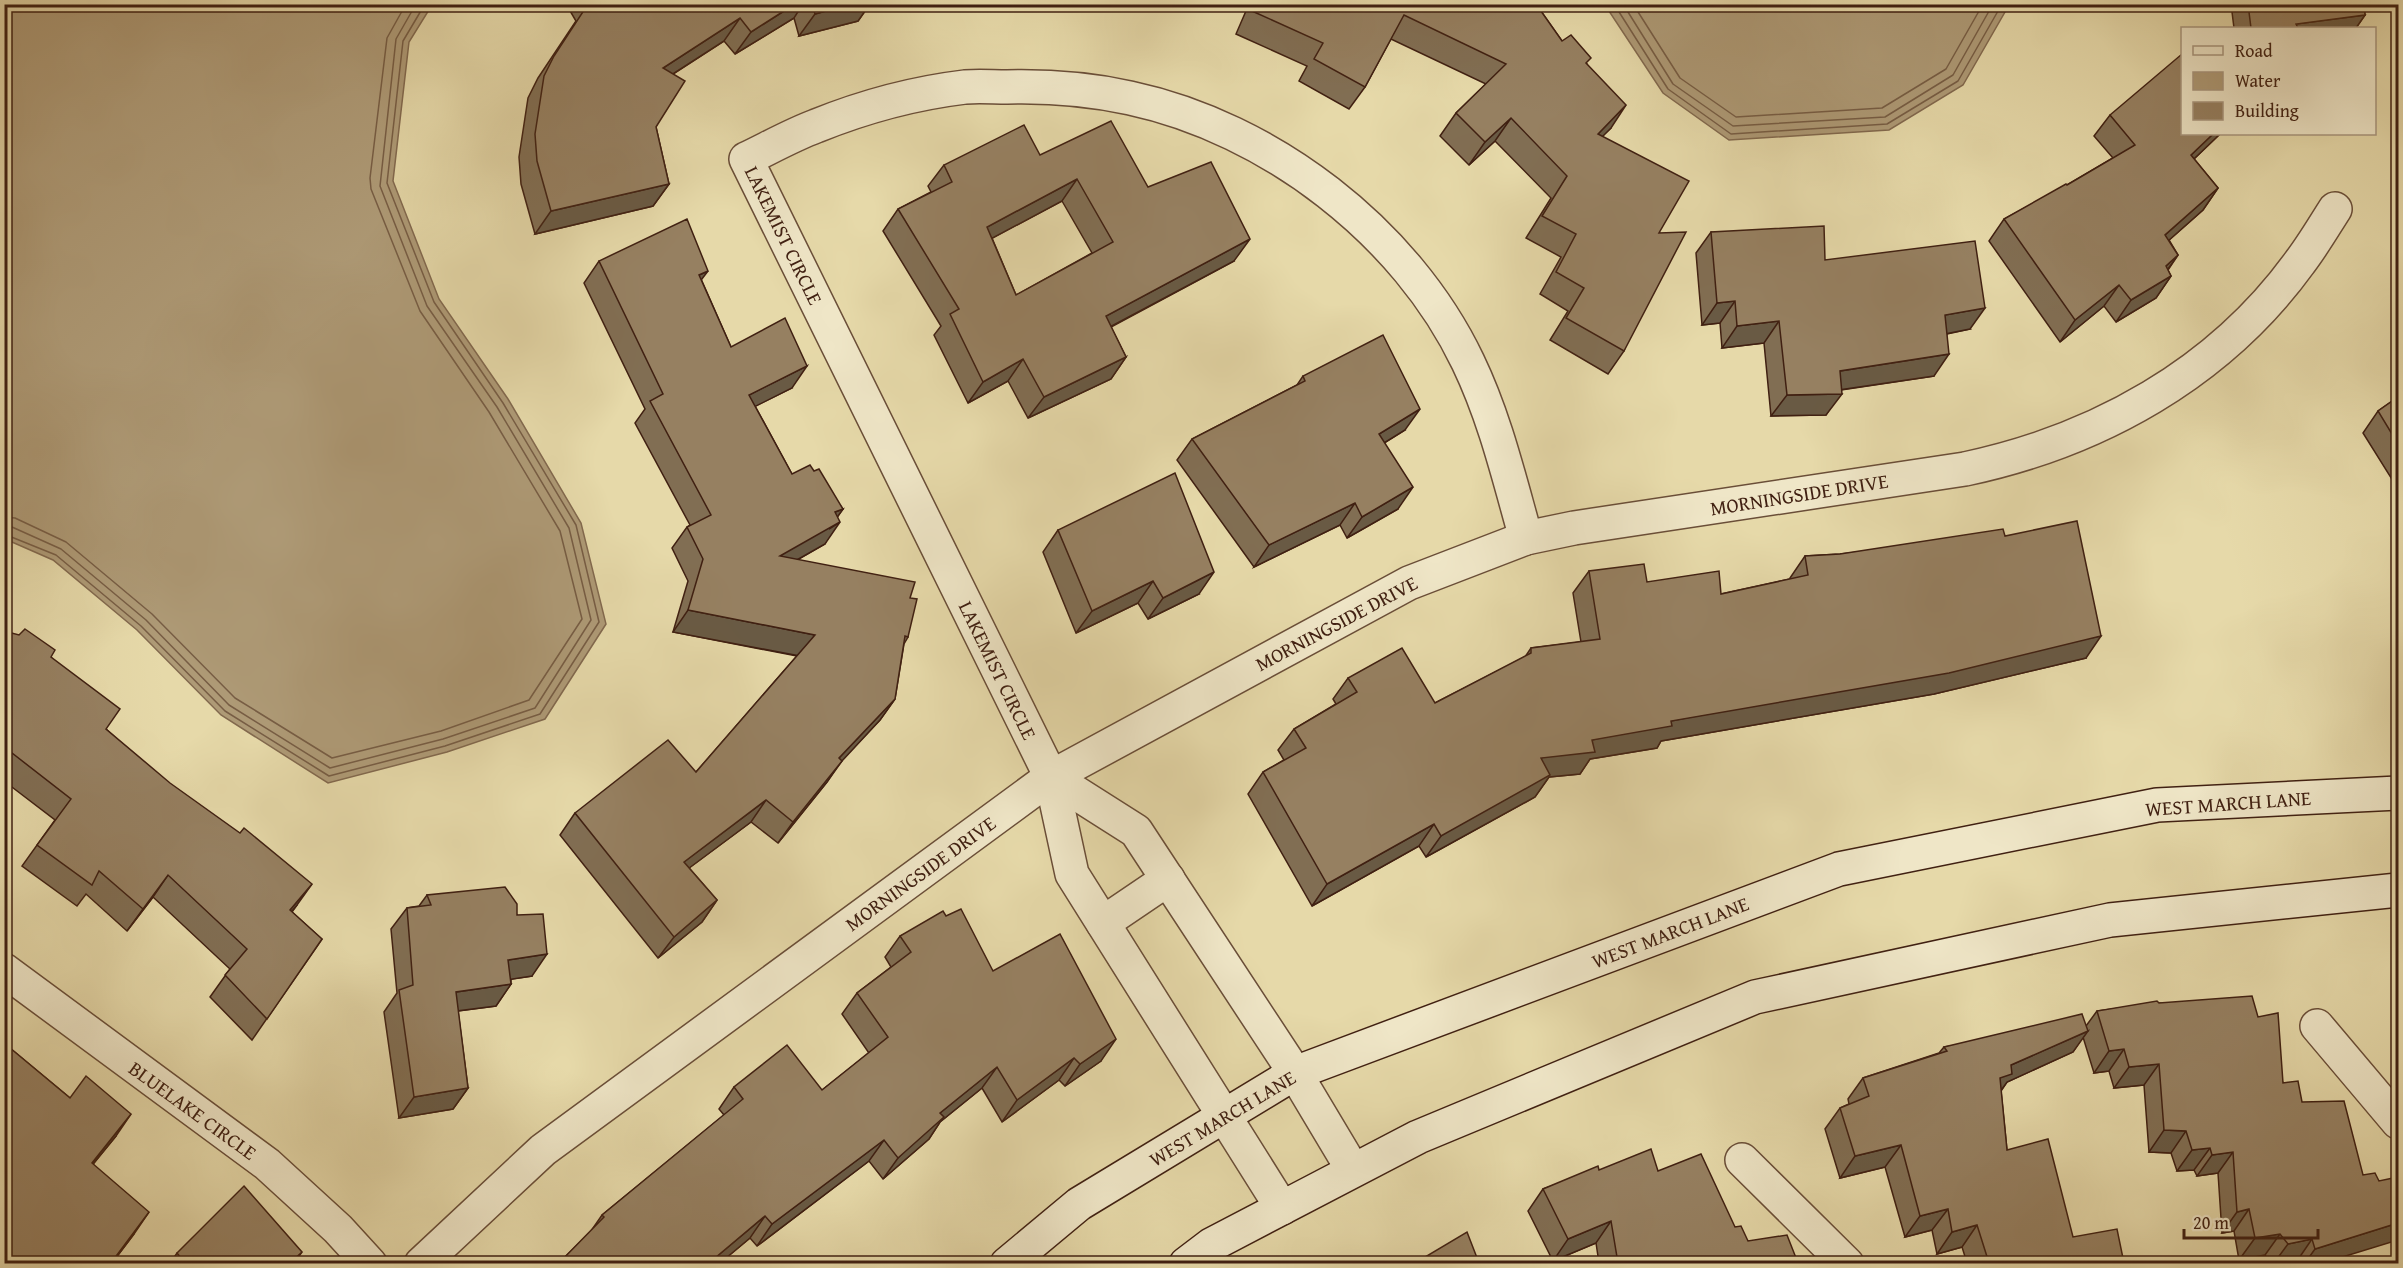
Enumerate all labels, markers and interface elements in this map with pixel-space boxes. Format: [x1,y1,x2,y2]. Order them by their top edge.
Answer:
legend [2181,27,2376,135]
text: Road [2235,37,2273,64]
text: Water [2235,67,2281,94]
text: Building [2235,97,2299,124]
street label: LAKEMIST CIRCLE [738,161,830,309]
street label: MORNINGSIDE DRIVE [1708,466,1890,522]
street label: MORNINGSIDE DRIVE [1250,568,1422,678]
street label: LAKEMIST CIRCLE [952,596,1044,744]
street label: WEST MARCH LANE [2144,783,2312,823]
street label: MORNINGSIDE DRIVE [839,808,1001,938]
street label: WEST MARCH LANE [1587,889,1753,975]
street label: BLUELAKE CIRCLE [123,1054,263,1166]
street label: WEST MARCH LANE [1143,1063,1301,1173]
scale bar [2184,1202,2318,1240]
text: 20 m [2193,1209,2229,1236]

